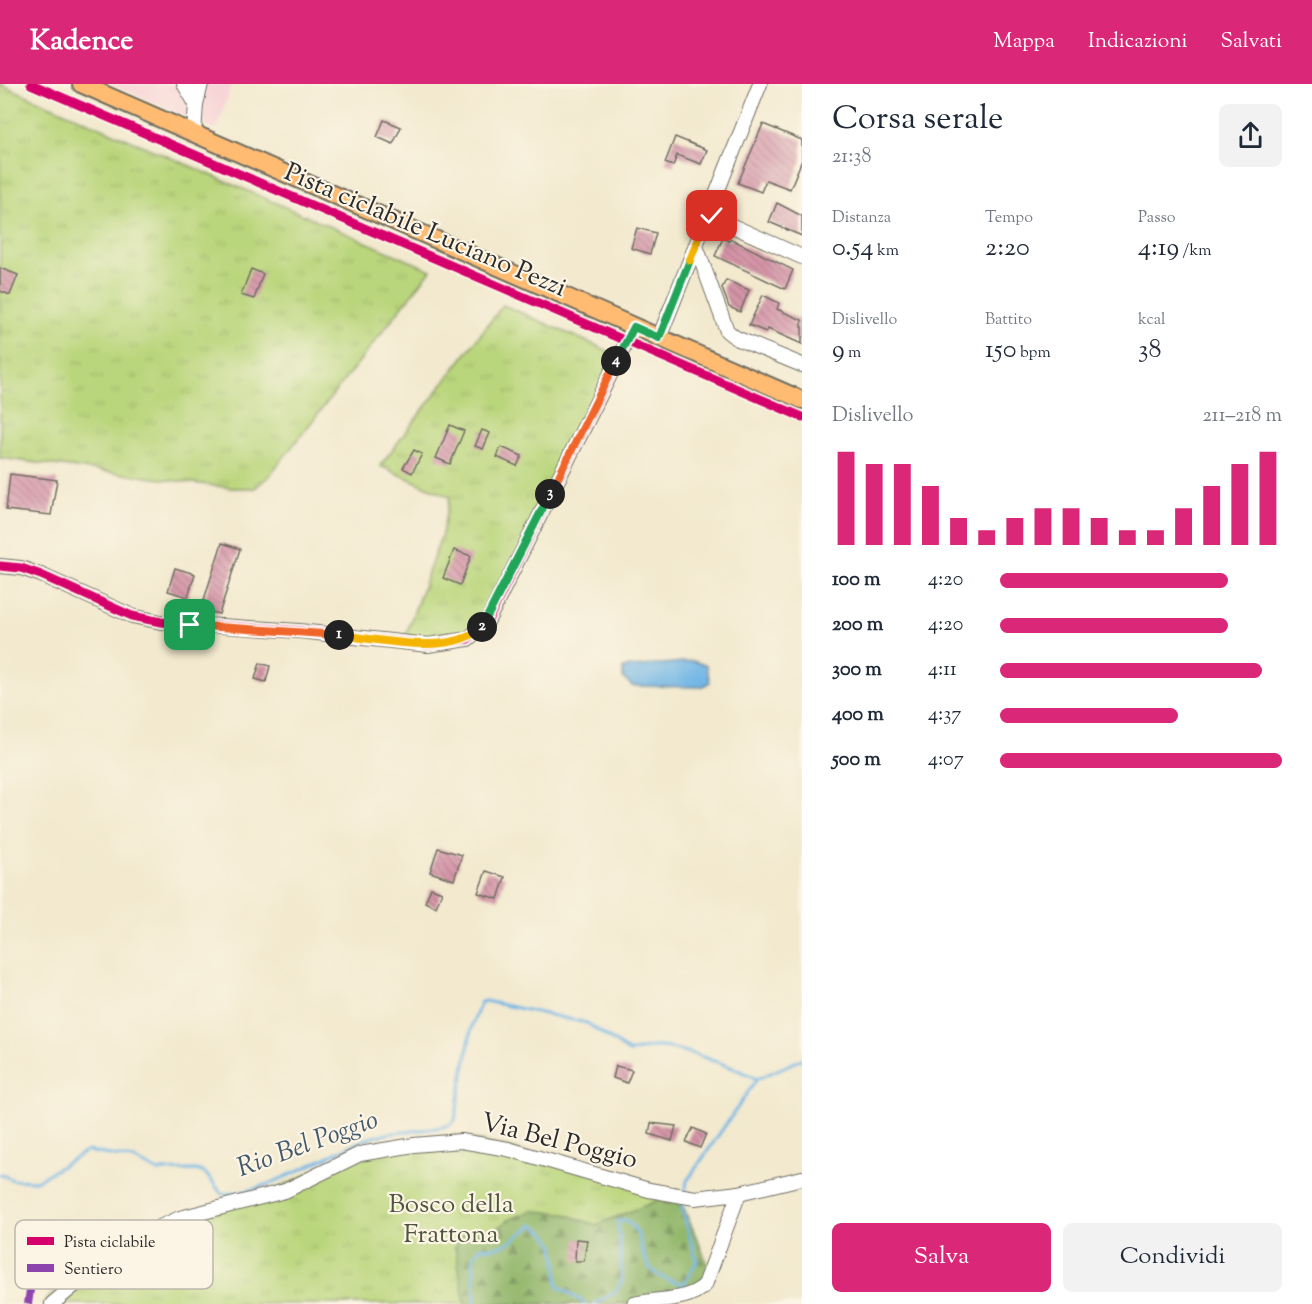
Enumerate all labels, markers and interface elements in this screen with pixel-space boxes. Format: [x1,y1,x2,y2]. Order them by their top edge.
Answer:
text: Kadence [30,22,133,62]
text: Mappa [993,27,1055,57]
text: Indicazioni [1088,27,1188,57]
text: Salvati [1221,27,1282,57]
text: Corsa serale [832,96,1004,144]
button: share [1219,104,1282,167]
text: 21:38 [832,143,871,172]
street label: Pista ciclabile Luciano Pezzi [278,155,572,307]
pin [686,190,737,241]
icon: check [695,199,728,232]
text: Distanza [832,207,891,230]
text: Tempo [985,207,1033,230]
text: Passo [1138,207,1176,230]
text: 0.54 [832,230,874,267]
text: 2:20 [985,230,1030,267]
text: 4:19 [1138,230,1179,267]
text: km [874,240,899,263]
text: /km [1179,240,1211,263]
text: Dislivello [832,309,897,332]
text: Battito [985,309,1032,332]
text: kcal [1138,309,1166,332]
text: 9 [832,332,845,369]
text: 150 [985,332,1017,369]
text: 38 [1138,332,1162,369]
text: m [845,342,861,365]
text: bpm [1017,342,1051,365]
pin: 4 [601,346,631,376]
text: 4 [612,349,620,372]
text: Dislivello [832,402,914,431]
text: 211–218 m [1202,402,1282,431]
pin: 3 [535,479,565,509]
text: 3 [547,482,553,505]
text: 100 m [832,566,881,595]
text: 4:20 [928,566,963,595]
pin [164,599,215,650]
icon: arrive [173,608,206,641]
text: 200 m [832,611,883,640]
text: 4:20 [928,611,963,640]
pin: 2 [467,612,497,642]
text: 2 [478,615,486,638]
pin: 1 [324,620,354,650]
text: 1 [336,623,342,646]
text: 300 m [832,656,882,685]
text: 4:11 [928,656,957,685]
text: 400 m [832,701,884,730]
text: 4:37 [928,701,961,730]
text: 500 m [832,746,881,775]
text: 4:07 [928,746,964,775]
water label: Rio Bel Poggio [232,1101,384,1189]
street label: Via Bel Poggio [477,1105,641,1179]
park label: Bosco della Frattona [388,1187,514,1254]
legend [15,1220,213,1289]
button: Salva [832,1223,1051,1292]
button: Condividi [1063,1223,1282,1292]
text: Pista ciclabile [64,1232,155,1255]
text: Sentiero [64,1259,123,1282]

